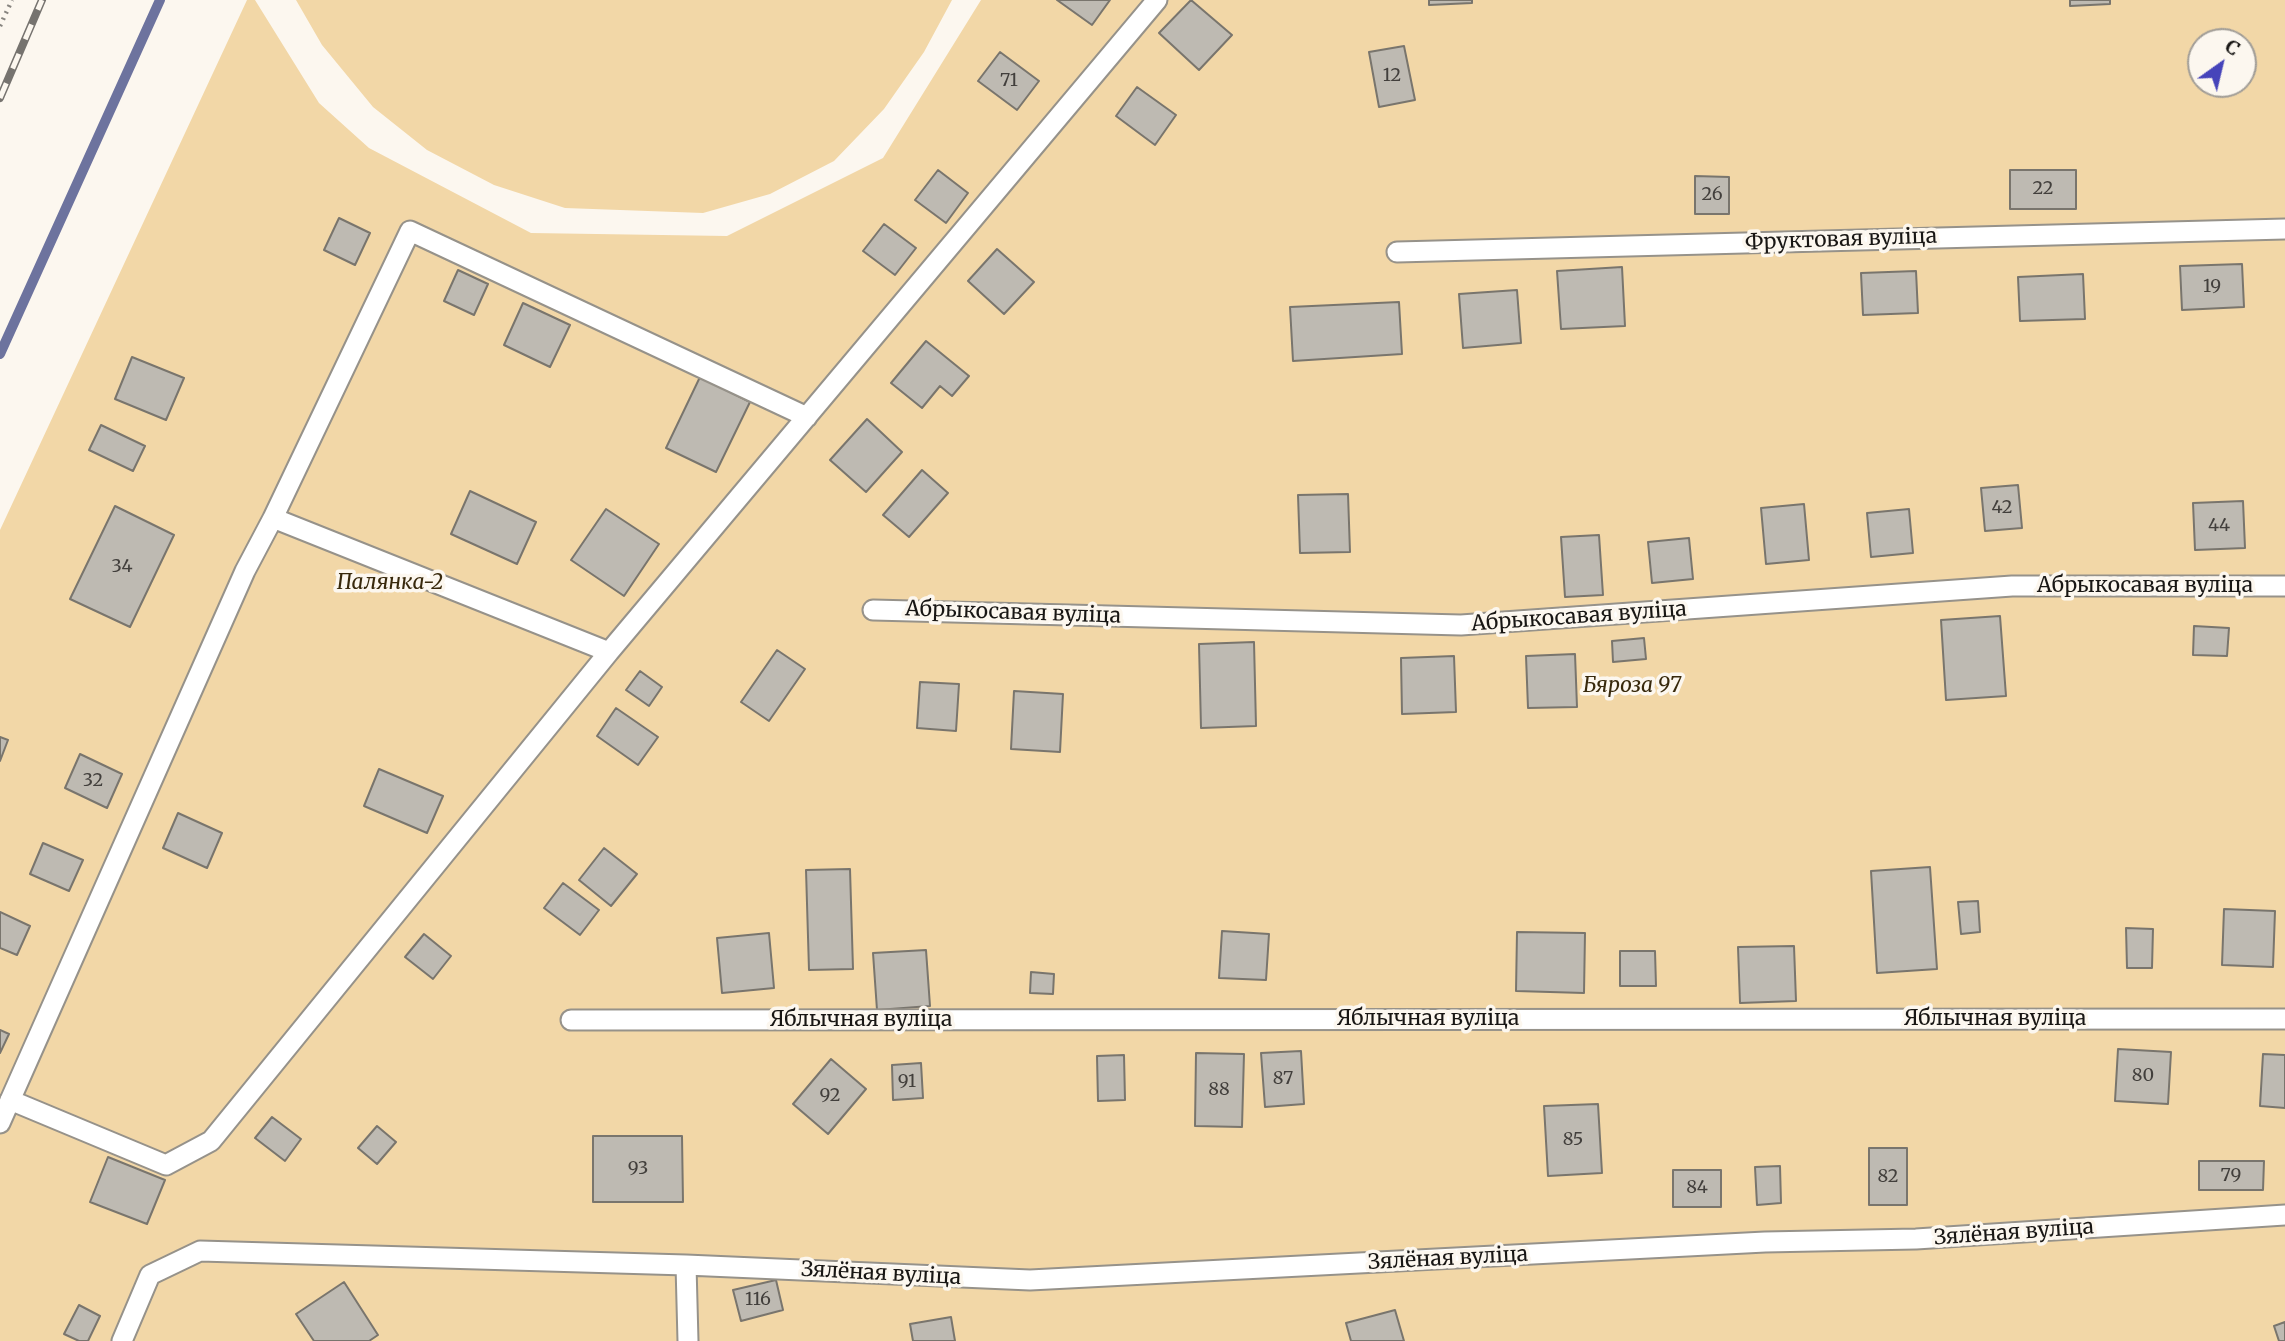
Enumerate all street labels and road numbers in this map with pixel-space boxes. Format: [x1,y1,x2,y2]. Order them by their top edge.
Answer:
street label: Фруктовая вуліца [1745,224,1937,256]
street label: Абрыкосавая вуліца [2037,573,2253,599]
street label: Абрыкосавая вуліца [905,597,1121,629]
street label: Абрыкосавая вуліца [1470,597,1688,637]
street label: Яблычная вуліца [1337,1006,1519,1032]
street label: Яблычная вуліца [1904,1006,2086,1032]
street label: Яблычная вуліца [770,1007,952,1033]
street label: Зялёная вуліца [1933,1215,2095,1251]
street label: Зялёная вуліца [1367,1242,1529,1276]
street label: Зялёная вуліца [800,1257,962,1291]

